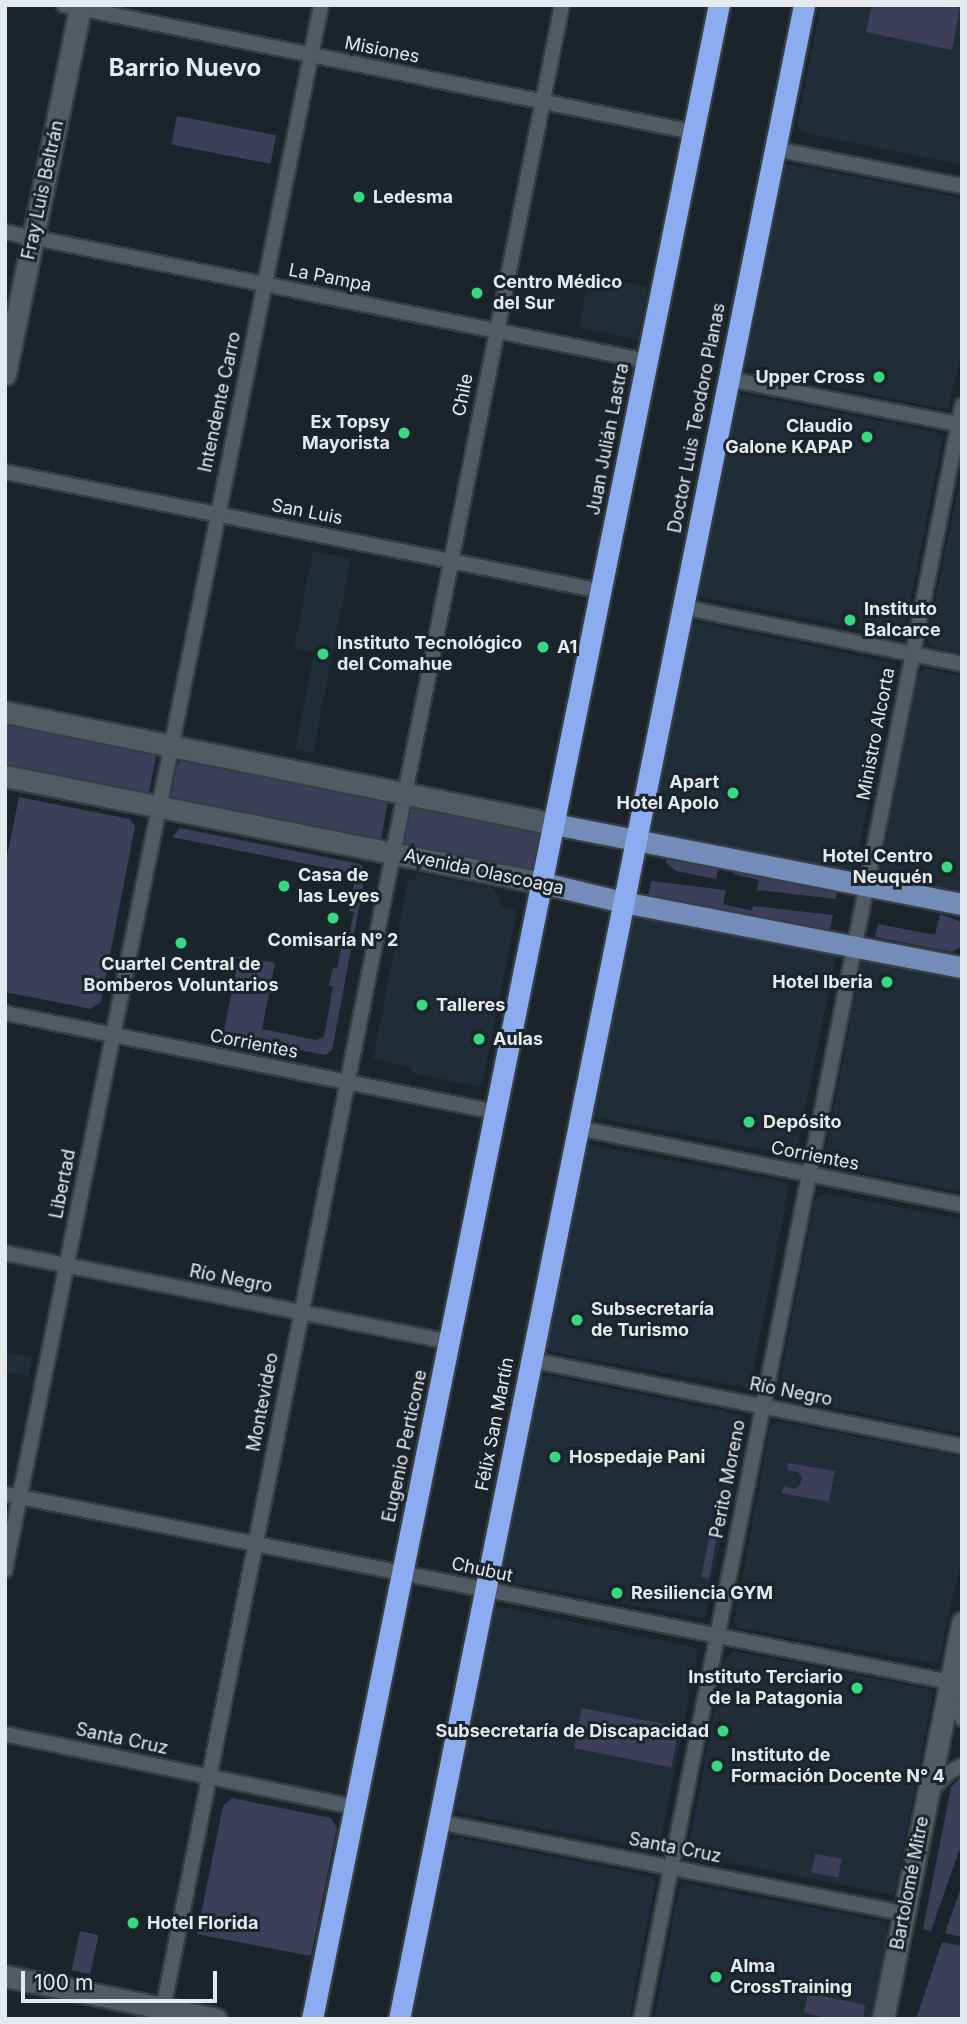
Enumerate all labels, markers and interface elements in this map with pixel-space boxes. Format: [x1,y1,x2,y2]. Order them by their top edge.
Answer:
street label: Misiones [343,32,421,68]
district label: Barrio Nuevo [109,54,261,82]
street label: Fray Luis Beltrán [18,118,68,262]
place label: Ledesma [373,186,453,208]
marker: Ledesma [351,189,367,205]
street label: La Pampa [287,259,373,297]
place label: Centro Médico del Sur [493,272,622,314]
marker: Centro Médico del Sur [467,283,487,303]
street label: Doctor Luis Teodoro Planas [664,301,730,535]
street label: Intendente Carro [195,330,245,474]
street label: Juan Julián Lastra [583,361,633,517]
place label: Upper Cross [755,366,865,388]
marker: Upper Cross [871,369,887,385]
street label: Chile [448,372,478,418]
place label: Ex Topsy Mayorista [302,412,390,454]
place label: Claudio Galone KAPAP [725,416,853,458]
marker: Ex Topsy Mayorista [396,425,412,441]
marker: Claudio Galone KAPAP [859,429,875,445]
street label: San Luis [270,495,344,529]
place label: Instituto Balcarce [864,599,941,642]
marker: Instituto Balcarce [842,612,858,628]
place label: Instituto Tecnológico del Comahue [337,633,522,676]
place label: A1 [557,636,577,658]
marker: A1 [535,639,551,655]
marker: Instituto Tecnológico del Comahue [315,646,331,662]
street label: Ministro Alcorta [853,666,899,802]
place label: Apart Hotel Apolo [616,772,719,814]
marker: Apart Hotel Apolo [725,785,741,801]
street label: Avenida Olascoaga [402,845,566,899]
place label: Hotel Centro Neuquén [822,846,933,888]
marker: Hotel Centro Neuquén [939,859,955,875]
place label: Casa de las Leyes [298,865,380,908]
marker: Casa de las Leyes [276,878,292,894]
marker: Comisaría N° 2 [325,910,341,926]
place label: Comisaría N° 2 [268,929,398,951]
marker: Cuartel Central de Bomberos Voluntarios [173,935,189,951]
place label: Cuartel Central de Bomberos Voluntarios [84,954,278,996]
place label: Hotel Iberia [772,971,873,993]
marker: Hotel Iberia [879,974,895,990]
place label: Talleres [436,994,505,1016]
marker: Talleres [414,997,430,1013]
street label: Corrientes [208,1025,300,1063]
place label: Aulas [493,1028,543,1050]
marker: Aulas [471,1031,487,1047]
place label: Depósito [763,1111,842,1133]
marker: Depósito [741,1114,757,1130]
street label: Corrientes [769,1137,861,1175]
street label: Libertad [46,1147,80,1221]
street label: Río Negro [188,1260,274,1298]
place label: Subsecretaría de Turismo [591,1299,714,1342]
marker: Subsecretaría de Turismo [569,1312,585,1328]
street label: Montevideo [243,1351,283,1453]
street label: Félix San Martín [471,1355,519,1493]
street label: Eugenio Perticone [378,1368,432,1524]
street label: Río Negro [748,1373,834,1411]
street label: Perito Moreno [706,1418,750,1540]
place label: Hospedaje Pani [569,1446,705,1468]
marker: Hospedaje Pani [547,1449,563,1465]
street label: Chubut [449,1553,515,1587]
place label: Resiliencia GYM [631,1582,773,1604]
marker: Resiliencia GYM [609,1585,625,1601]
place label: Instituto Terciario de la Patagonia [688,1667,843,1710]
marker: Instituto Terciario de la Patagonia [849,1680,865,1696]
street label: Santa Cruz [74,1719,170,1759]
place label: Subsecretaría de Discapacidad [435,1720,709,1742]
marker: Subsecretaría de Discapacidad [715,1723,731,1739]
place label: Instituto de Formación Docente N° 4 [731,1745,945,1788]
marker: Instituto de Formación Docente N° 4 [709,1758,725,1774]
street label: Bartolomé Mitre [886,1814,934,1952]
street label: Santa Cruz [627,1828,723,1868]
place label: Hotel Florida [147,1912,258,1934]
marker: Hotel Florida [125,1915,141,1931]
place label: Alma CrossTraining [730,1956,852,1998]
scale bar [24,1958,220,2002]
marker: Alma CrossTraining [708,1969,724,1985]
text: 100 m [34,1970,93,1995]

